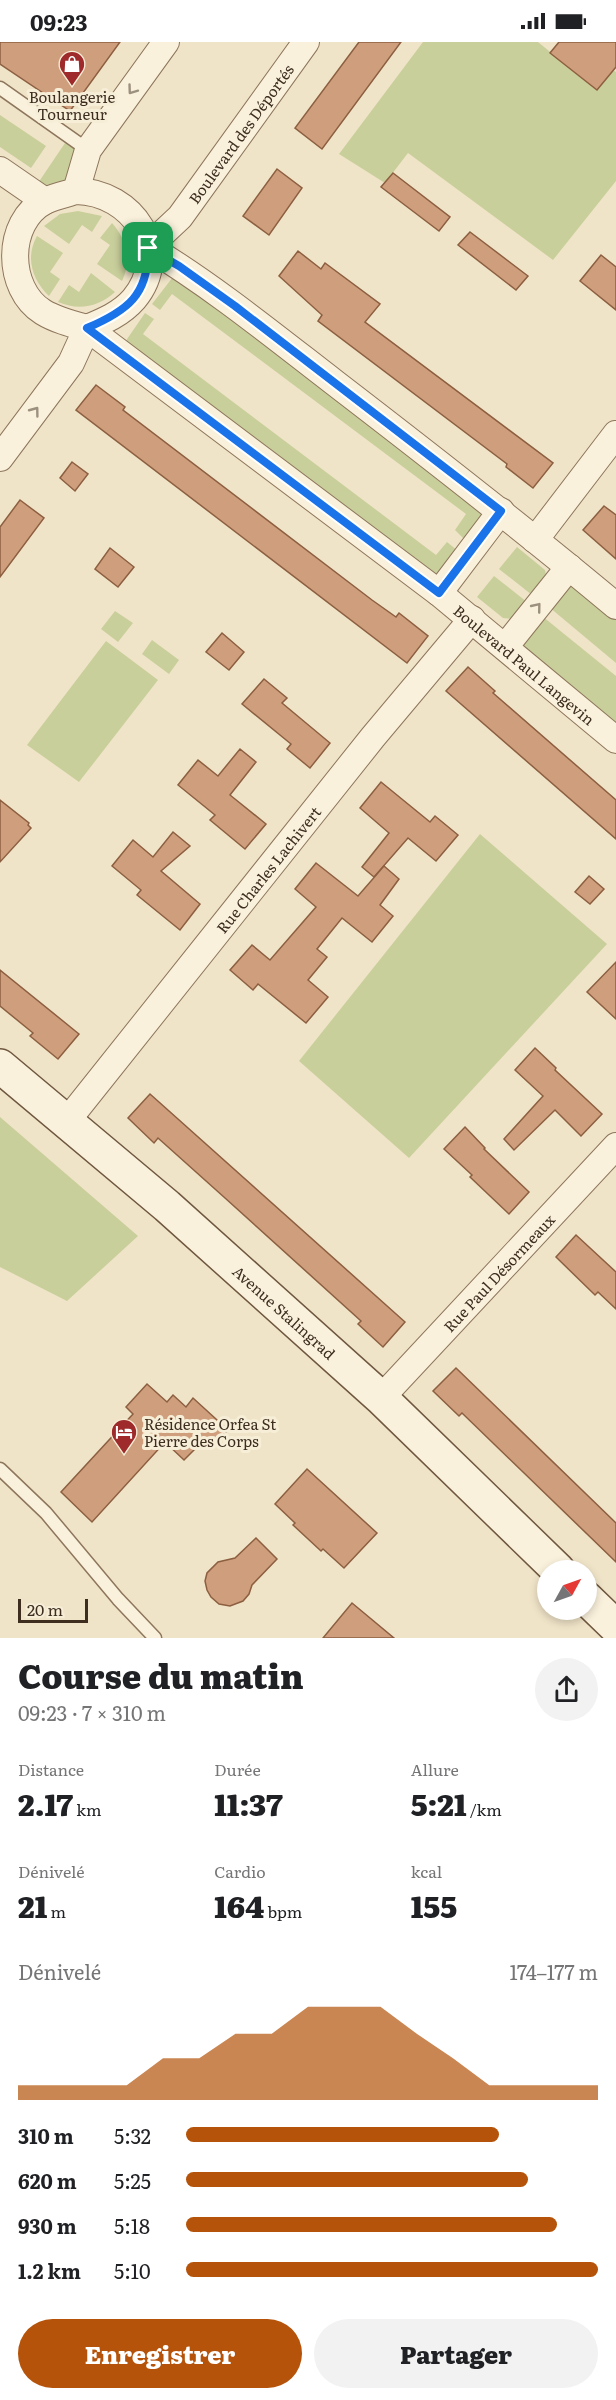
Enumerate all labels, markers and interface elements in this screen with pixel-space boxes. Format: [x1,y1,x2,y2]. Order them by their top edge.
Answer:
text: 09:23 [30,5,87,38]
shop icon: Boulangerie Tourneur [57,49,87,87]
street label: Boulevard des Déportés [182,59,299,208]
one-way arrow [128,83,139,94]
place label: Boulangerie Tourneur [29,85,116,125]
pin [122,222,173,273]
icon: arrive [131,231,164,264]
one-way arrow [28,407,39,418]
street label: Boulevard Paul Langevin [449,599,600,730]
one-way arrow [530,602,541,613]
street label: Rue Charles Lachivert [210,801,325,938]
street label: Rue Paul Désormeaux [437,1208,560,1337]
street label: Avenue Stalingrad [228,1259,341,1364]
place label: Résidence Orfea St Pierre des Corps [144,1412,276,1452]
hotel icon: Résidence Orfea St Pierre des Corps [109,1417,139,1455]
north arrow [537,1560,597,1620]
map controls [537,1560,597,1620]
scale bar [18,1596,88,1624]
text: 20 m [27,1597,63,1621]
text: Course du matin [18,1650,304,1699]
button: share [535,1658,598,1721]
text: 09:23 · 7 × 310 m [18,1697,166,1727]
text: Distance [18,1757,84,1781]
text: Durée [214,1757,261,1781]
text: Allure [411,1757,459,1781]
text: 2.17 [18,1781,73,1825]
text: 11:37 [214,1781,283,1825]
text: 5:21 [411,1781,467,1825]
text: km [73,1797,101,1821]
text: /km [467,1797,502,1821]
text: Dénivelé [18,1859,84,1883]
text: Cardio [214,1859,266,1883]
text: kcal [411,1859,442,1883]
text: 21 [18,1883,47,1927]
text: 164 [214,1883,264,1927]
text: 155 [411,1883,457,1927]
text: m [47,1899,66,1923]
text: bpm [264,1899,302,1923]
text: Dénivelé [18,1956,101,1986]
text: 174–177 m [509,1956,598,1986]
text: 310 m [18,2120,74,2150]
text: 5:32 [114,2120,151,2150]
text: 620 m [18,2165,77,2195]
text: 5:25 [114,2165,151,2195]
text: 930 m [18,2210,77,2240]
text: 5:18 [114,2210,150,2240]
text: 1.2 km [18,2255,81,2285]
text: 5:10 [114,2255,151,2285]
button: Enregistrer [18,2319,302,2388]
button: Partager [314,2319,598,2388]

